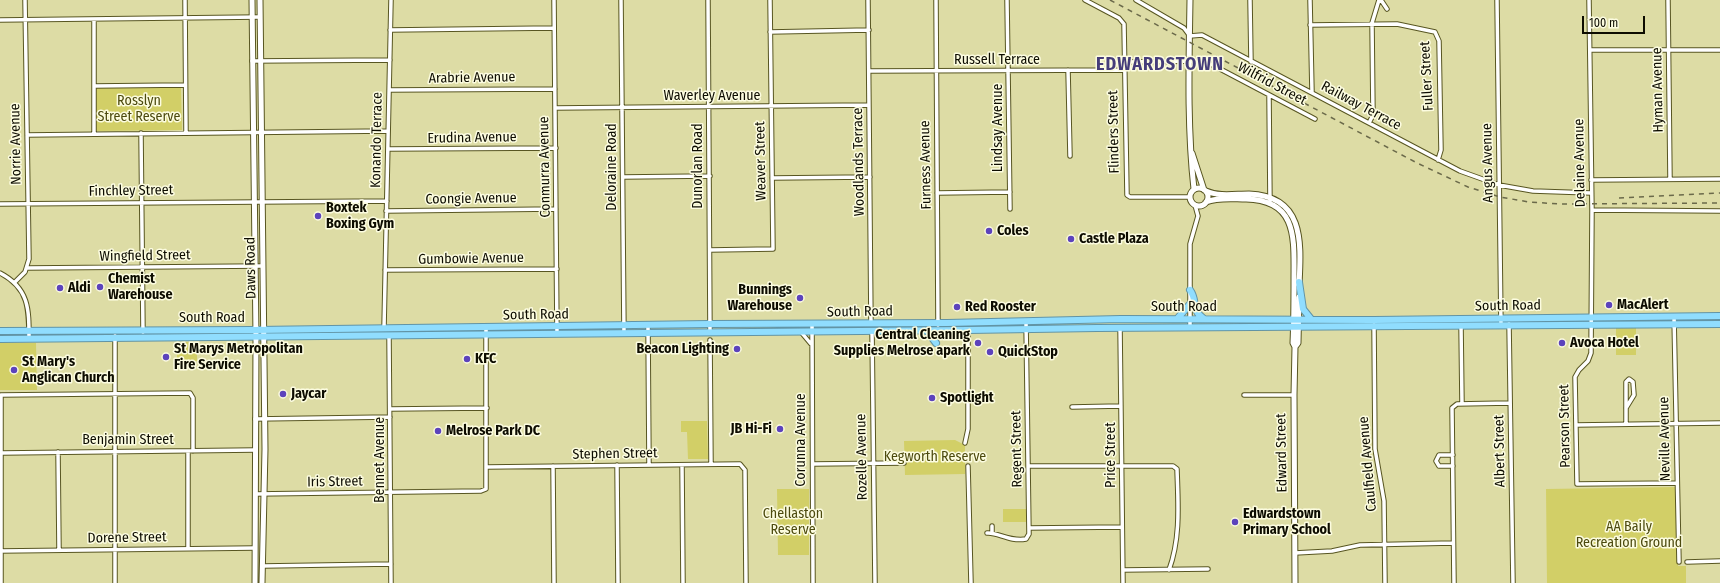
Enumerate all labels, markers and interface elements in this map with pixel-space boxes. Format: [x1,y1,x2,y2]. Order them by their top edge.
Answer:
scale bar [1584,8,1647,34]
text: 100 m [1589,16,1618,30]
street label: Fuller Street [1417,41,1437,111]
street label: Hyman Avenue [1649,47,1667,133]
street label: Russell Terrace [954,52,1040,68]
district label: EDWARDSTOWN [1096,54,1224,76]
street label: Wilfrid Street [1235,59,1309,109]
street label: Arabrie Avenue [428,69,516,87]
street label: Railway Terrace [1318,78,1404,134]
street label: Lindsay Avenue [990,84,1006,172]
street label: Waverley Avenue [664,88,760,104]
street label: Flinders Street [1105,90,1123,174]
street label: Konando Terrace [368,92,386,188]
park label: Rosslyn Street Reserve [98,93,180,126]
street label: Norrie Avenue [7,103,25,185]
street label: Woodlands Terrace [850,108,868,216]
street label: Conmurra Avenue [536,116,554,218]
street label: Delaine Avenue [1571,119,1589,207]
street label: Furness Avenue [917,120,935,210]
street label: Weaver Street [752,121,770,201]
street label: Deloraine Road [604,123,620,211]
street label: Dunorlan Road [690,123,706,209]
street label: Angus Avenue [1479,123,1497,203]
street label: Erudina Avenue [427,129,517,147]
street label: Finchley Street [89,182,173,200]
street label: Coongie Avenue [425,190,517,208]
place label: Boxtek Boxing Gym [326,200,394,232]
marker: Boxtek Boxing Gym [313,211,323,221]
place label: Coles [997,223,1029,239]
marker: Coles [984,226,994,236]
place label: Castle Plaza [1079,231,1149,247]
marker: Castle Plaza [1066,234,1076,244]
street label: Daws Road [242,237,260,299]
street label: Wingfield Street [99,247,191,265]
street label: Gumbowie Avenue [418,250,524,268]
place label: Chemist Warehouse [108,271,172,304]
place label: Aldi [68,280,91,296]
marker: Chemist Warehouse [95,282,105,292]
place label: Bunnings Warehouse [728,282,792,314]
marker: Aldi [55,283,65,293]
marker: Bunnings Warehouse [795,293,805,303]
street label: South Road [1475,297,1541,315]
place label: MacAlert [1617,297,1669,313]
place label: Red Rooster [965,299,1036,315]
street label: South Road [1151,299,1217,315]
marker: MacAlert [1604,300,1614,310]
marker: Red Rooster [952,302,962,312]
street label: South Road [827,303,893,321]
street label: South Road [503,306,569,324]
street label: South Road [179,310,245,326]
place label: Central Cleaning Supplies Melrose apark [834,327,970,360]
place label: Avoca Hotel [1570,335,1639,351]
marker: Central Cleaning Supplies Melrose apark [973,338,983,348]
marker: Avoca Hotel [1557,338,1567,348]
place label: St Marys Metropolitan Fire Service [174,341,303,374]
place label: Beacon Lighting [636,341,729,357]
marker: Beacon Lighting [732,344,742,354]
place label: QuickStop [998,344,1058,360]
marker: QuickStop [985,347,995,357]
place label: KFC [475,351,496,367]
marker: St Marys Metropolitan Fire Service [161,352,171,362]
place label: St Mary's Anglican Church [22,354,114,386]
marker: KFC [462,354,472,364]
marker: St Mary's Anglican Church [9,365,19,375]
street label: Pearson Street [1556,384,1574,468]
place label: Jaycar [291,386,326,402]
marker: Jaycar [278,389,288,399]
place label: Spotlight [940,390,994,406]
street label: Corunna Avenue [793,393,809,487]
marker: Spotlight [927,393,937,403]
street label: Neville Avenue [1656,397,1674,481]
street label: Regent Street [1008,410,1026,488]
street label: Edward Street [1273,413,1291,493]
street label: Rozelle Avenue [853,414,871,500]
street label: Albert Street [1491,415,1509,487]
street label: Caulfield Avenue [1355,416,1381,512]
street label: Bennet Avenue [372,417,388,503]
place label: JB Hi-Fi [730,421,772,437]
street label: Price Street [1103,422,1119,488]
place label: Melrose Park DC [446,423,540,439]
marker: JB Hi-Fi [775,424,785,434]
marker: Melrose Park DC [433,426,443,436]
street label: Benjamin Street [82,432,174,448]
street label: Stephen Street [572,445,658,463]
park label: Kegworth Reserve [884,449,986,465]
street label: Iris Street [307,473,363,491]
park label: Chellaston Reserve [763,506,823,538]
place label: Edwardstown Primary School [1243,506,1331,538]
marker: Edwardstown Primary School [1230,517,1240,527]
park label: AA Baily Recreation Ground [1576,519,1682,552]
street label: Dorene Street [87,529,167,547]

